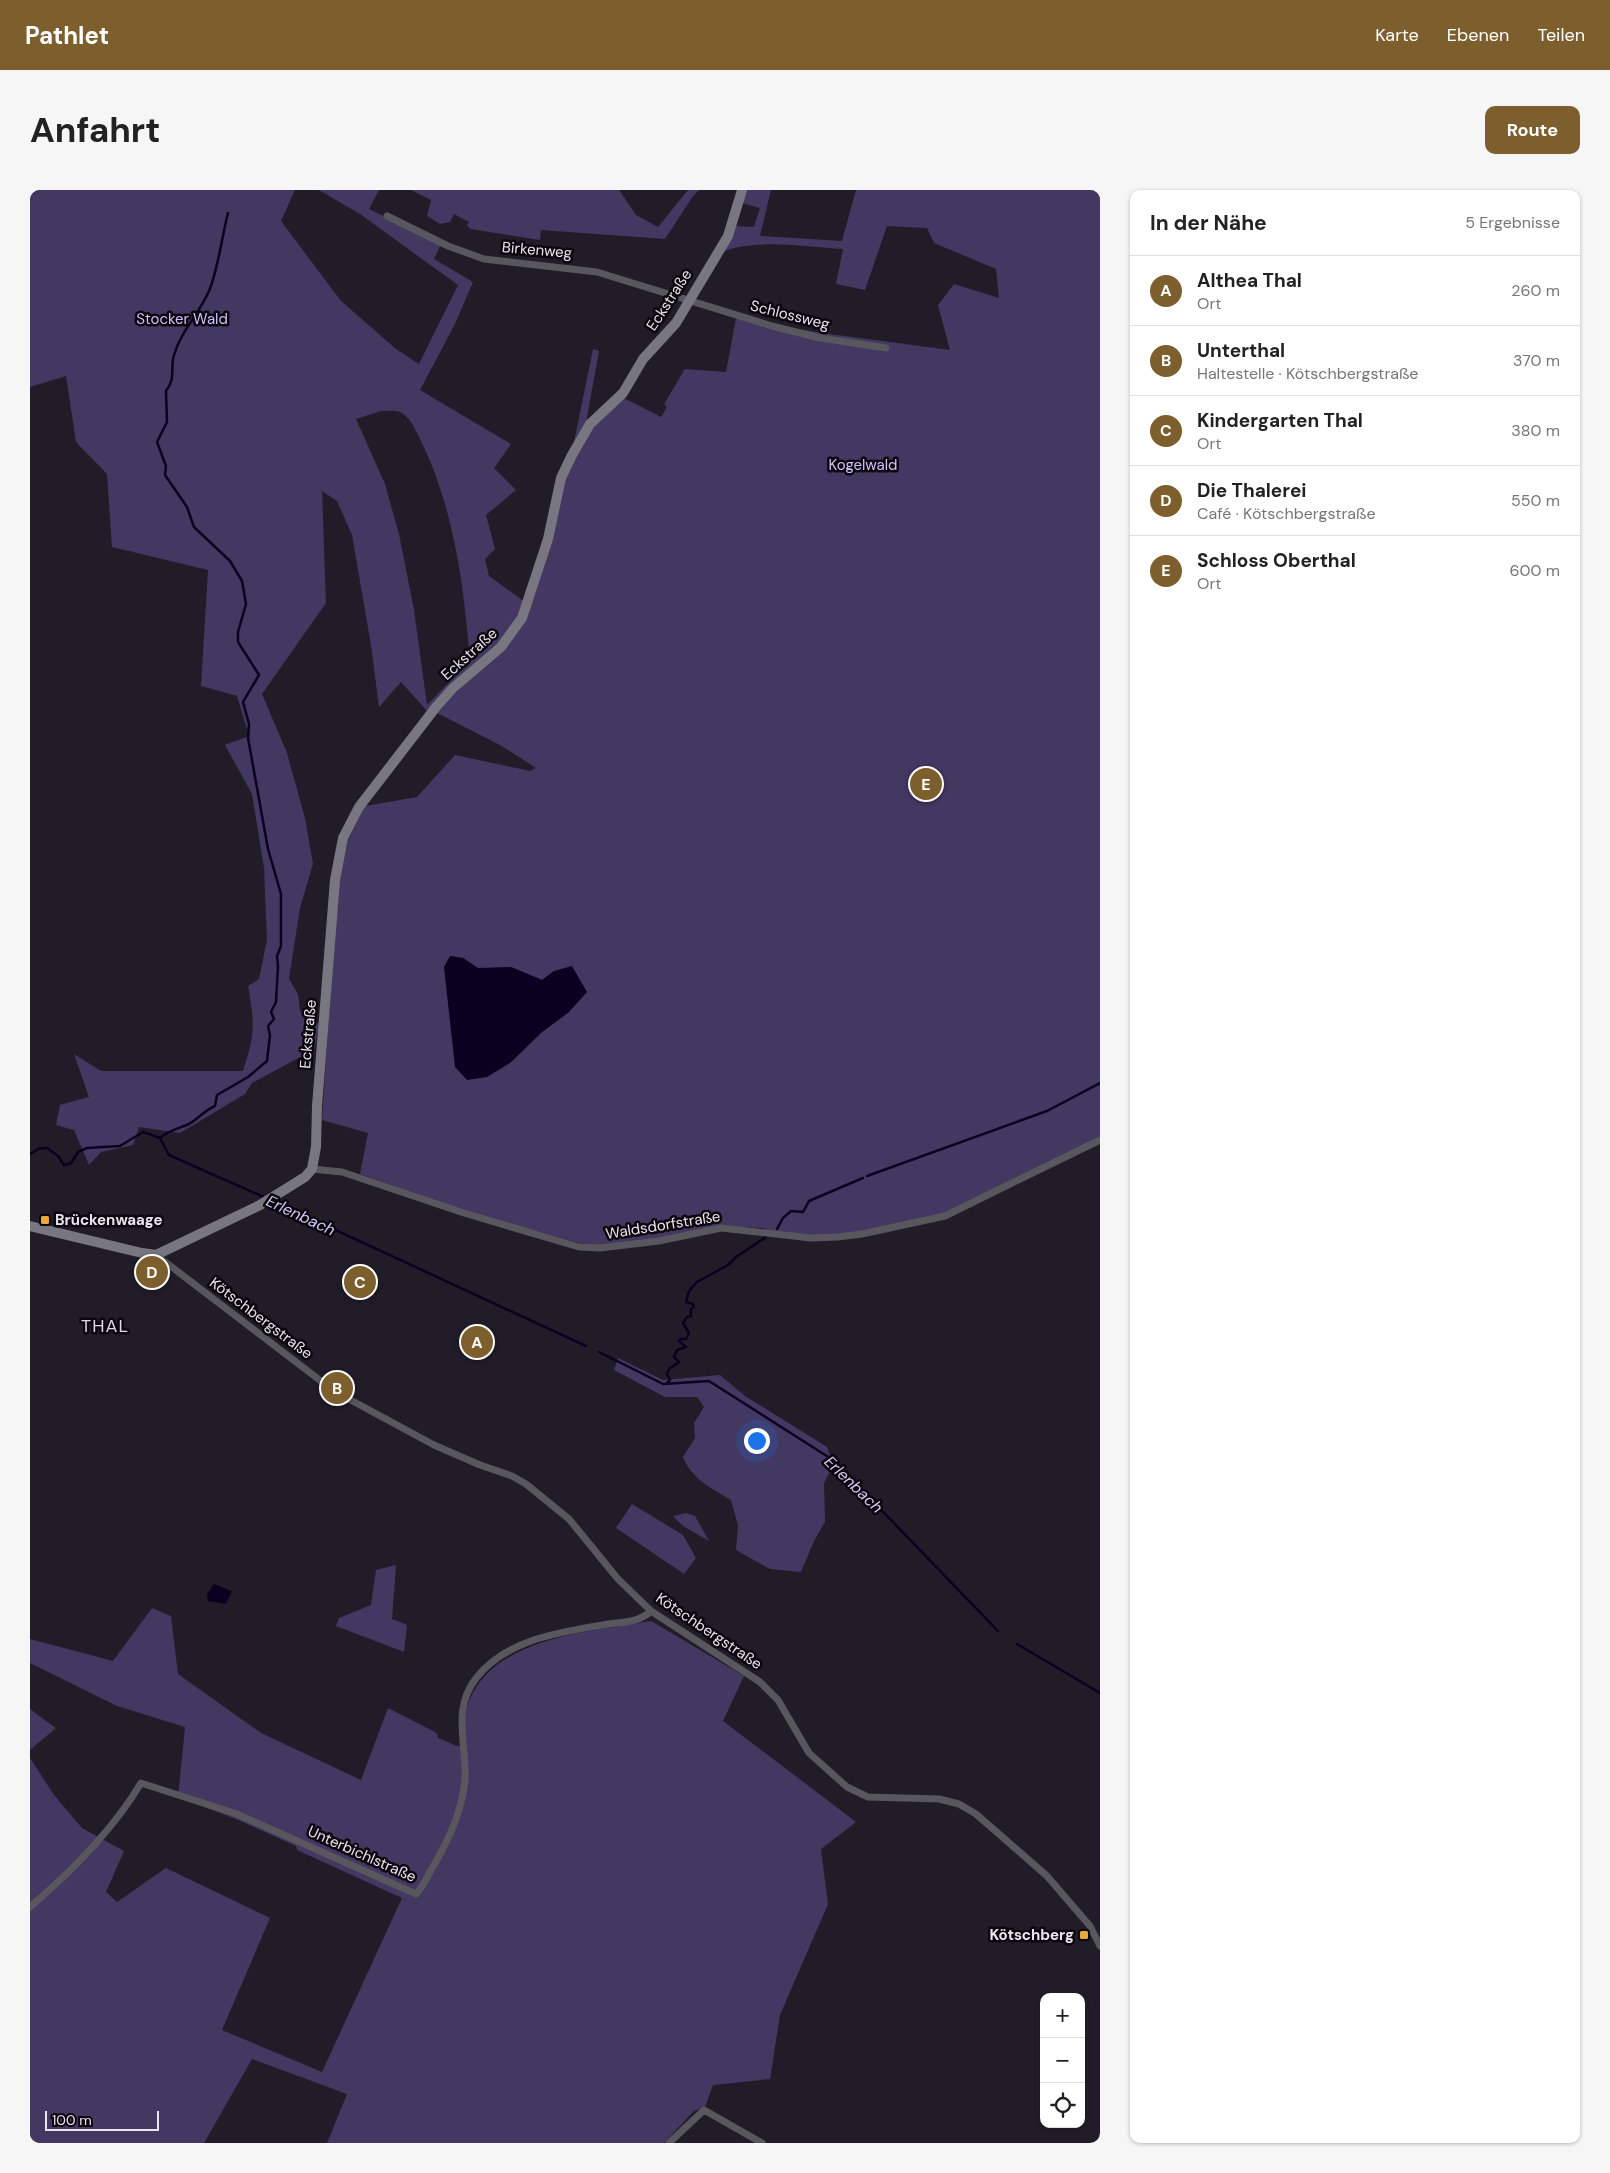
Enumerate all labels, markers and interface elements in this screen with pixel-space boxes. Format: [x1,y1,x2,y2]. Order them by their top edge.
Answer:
text: Pathlet [25,20,109,51]
text: Karte [1375,23,1419,47]
text: Ebenen [1447,23,1509,47]
text: Teilen [1537,23,1585,47]
button: Route [1485,106,1580,154]
text: Anfahrt [30,107,160,153]
text: In der Nähe [1150,209,1267,237]
text: 5 Ergebnisse [1465,212,1560,233]
street label: Birkenweg [501,237,573,263]
street label: Eckstraße [642,266,696,334]
text: Althea Thal [1197,268,1302,293]
text: A [1160,280,1172,301]
text: 260 m [1511,280,1560,301]
text: Ort [1197,293,1222,314]
street label: Schlossweg [748,296,832,334]
park label: Stocker Wald [136,309,228,329]
text: Unterthal [1197,338,1285,363]
text: B [1161,350,1171,371]
text: 370 m [1513,350,1560,371]
text: Haltestelle · Kötschbergstraße [1197,363,1418,384]
text: Kindergarten Thal [1197,408,1363,433]
text: C [1160,420,1172,441]
text: 380 m [1511,420,1560,441]
text: Ort [1197,433,1222,454]
park label: Kogelwald [829,455,897,475]
text: Die Thalerei [1197,478,1307,503]
text: D [1160,490,1172,511]
text: 550 m [1511,490,1560,511]
text: Café · Kötschbergstraße [1197,503,1375,524]
text: Schloss Oberthal [1197,548,1356,573]
text: E [1161,560,1171,581]
text: 600 m [1510,560,1560,581]
text: Ort [1197,573,1222,594]
street label: Eckstraße [437,623,501,685]
pin: E [910,765,942,803]
street label: Eckstraße [295,999,321,1069]
water label: Erlenbach [263,1190,339,1241]
street label: Waldsdorfstraße [604,1206,722,1244]
place label: Brückenwaage [55,1210,163,1230]
marker: Brückenwaage [39,1214,51,1226]
pin: D [136,1253,168,1291]
pin: C [344,1263,376,1301]
street label: Kötschbergstraße [205,1273,317,1363]
district label: THAL [81,1314,129,1338]
pin: A [461,1323,493,1361]
pin: B [321,1369,353,1407]
your location [744,1428,770,1454]
water label: Erlenbach [820,1451,887,1518]
street label: Kötschbergstraße [652,1588,766,1674]
street label: Unterbichlstraße [305,1821,419,1887]
place label: Kötschberg [989,1925,1074,1945]
marker: Kötschberg [1078,1929,1090,1941]
map controls [1040,1993,1085,2128]
button: + [1040,1993,1085,2038]
button: − [1040,2038,1085,2083]
button: locate [1040,2083,1085,2128]
scale bar [45,2108,159,2131]
text: 100 m [52,2111,92,2129]

